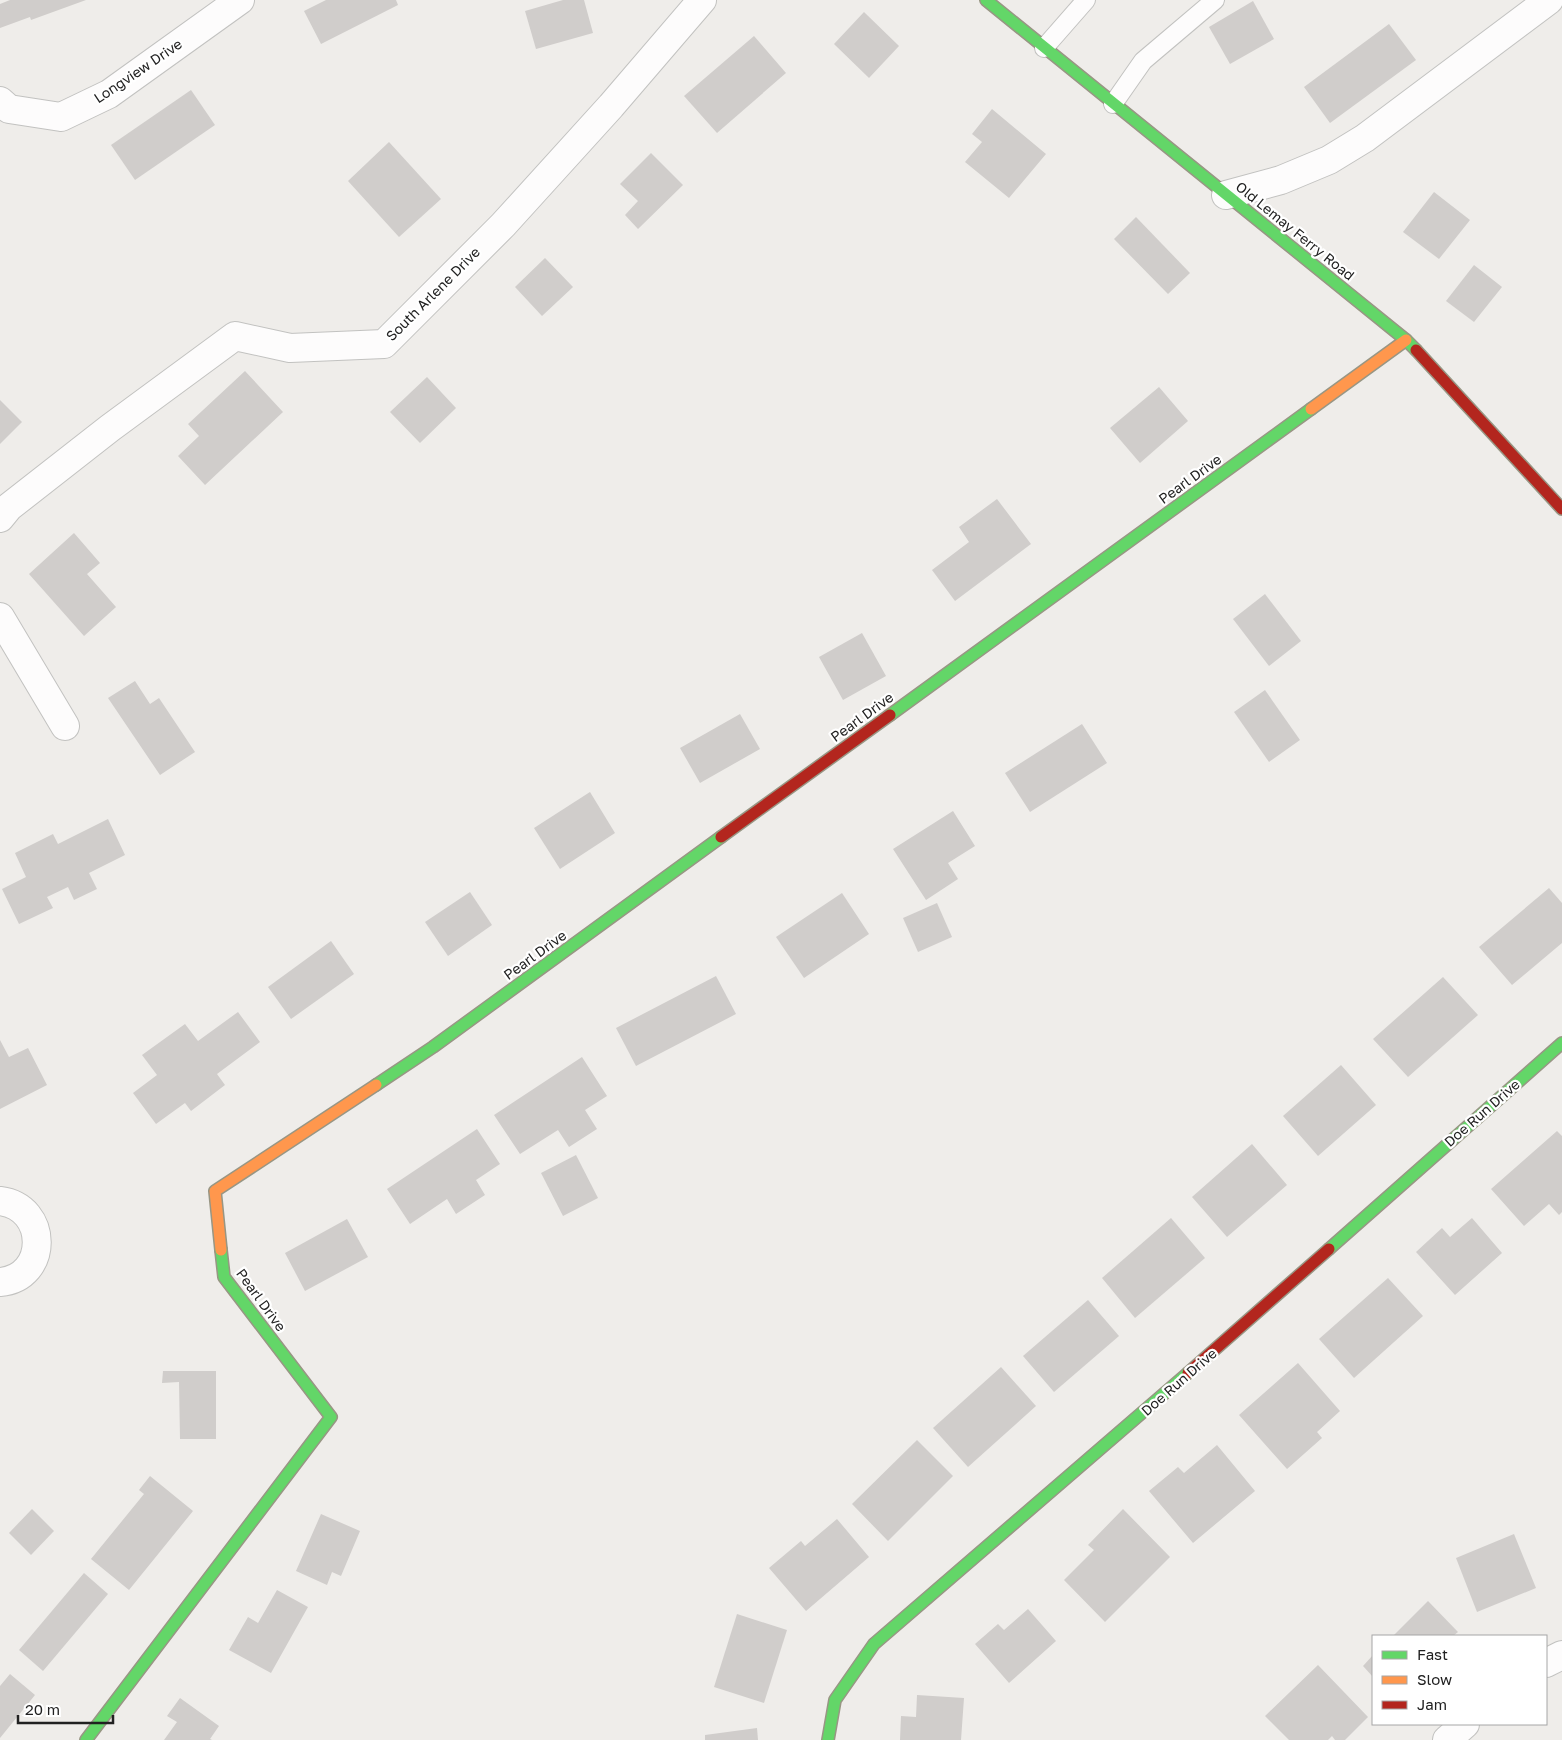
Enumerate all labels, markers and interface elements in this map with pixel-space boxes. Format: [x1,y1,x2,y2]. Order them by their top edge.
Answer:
street label: Longview Drive [90,35,185,106]
street label: Old Lemay Ferry Road [1233,178,1358,284]
street label: South Arlene Drive [382,243,483,344]
street label: Pearl Drive [1155,450,1224,507]
street label: Pearl Drive [827,688,896,745]
street label: Pearl Drive [500,926,569,983]
street label: Doe Run Drive [1440,1075,1523,1150]
street label: Pearl Drive [233,1265,290,1334]
street label: Doe Run Drive [1137,1344,1220,1419]
legend [1372,1635,1547,1725]
text: Fast [1417,1645,1448,1663]
text: Slow [1417,1670,1452,1688]
scale bar [18,1692,112,1724]
text: Jam [1417,1695,1447,1713]
text: 20 m [25,1700,60,1718]

